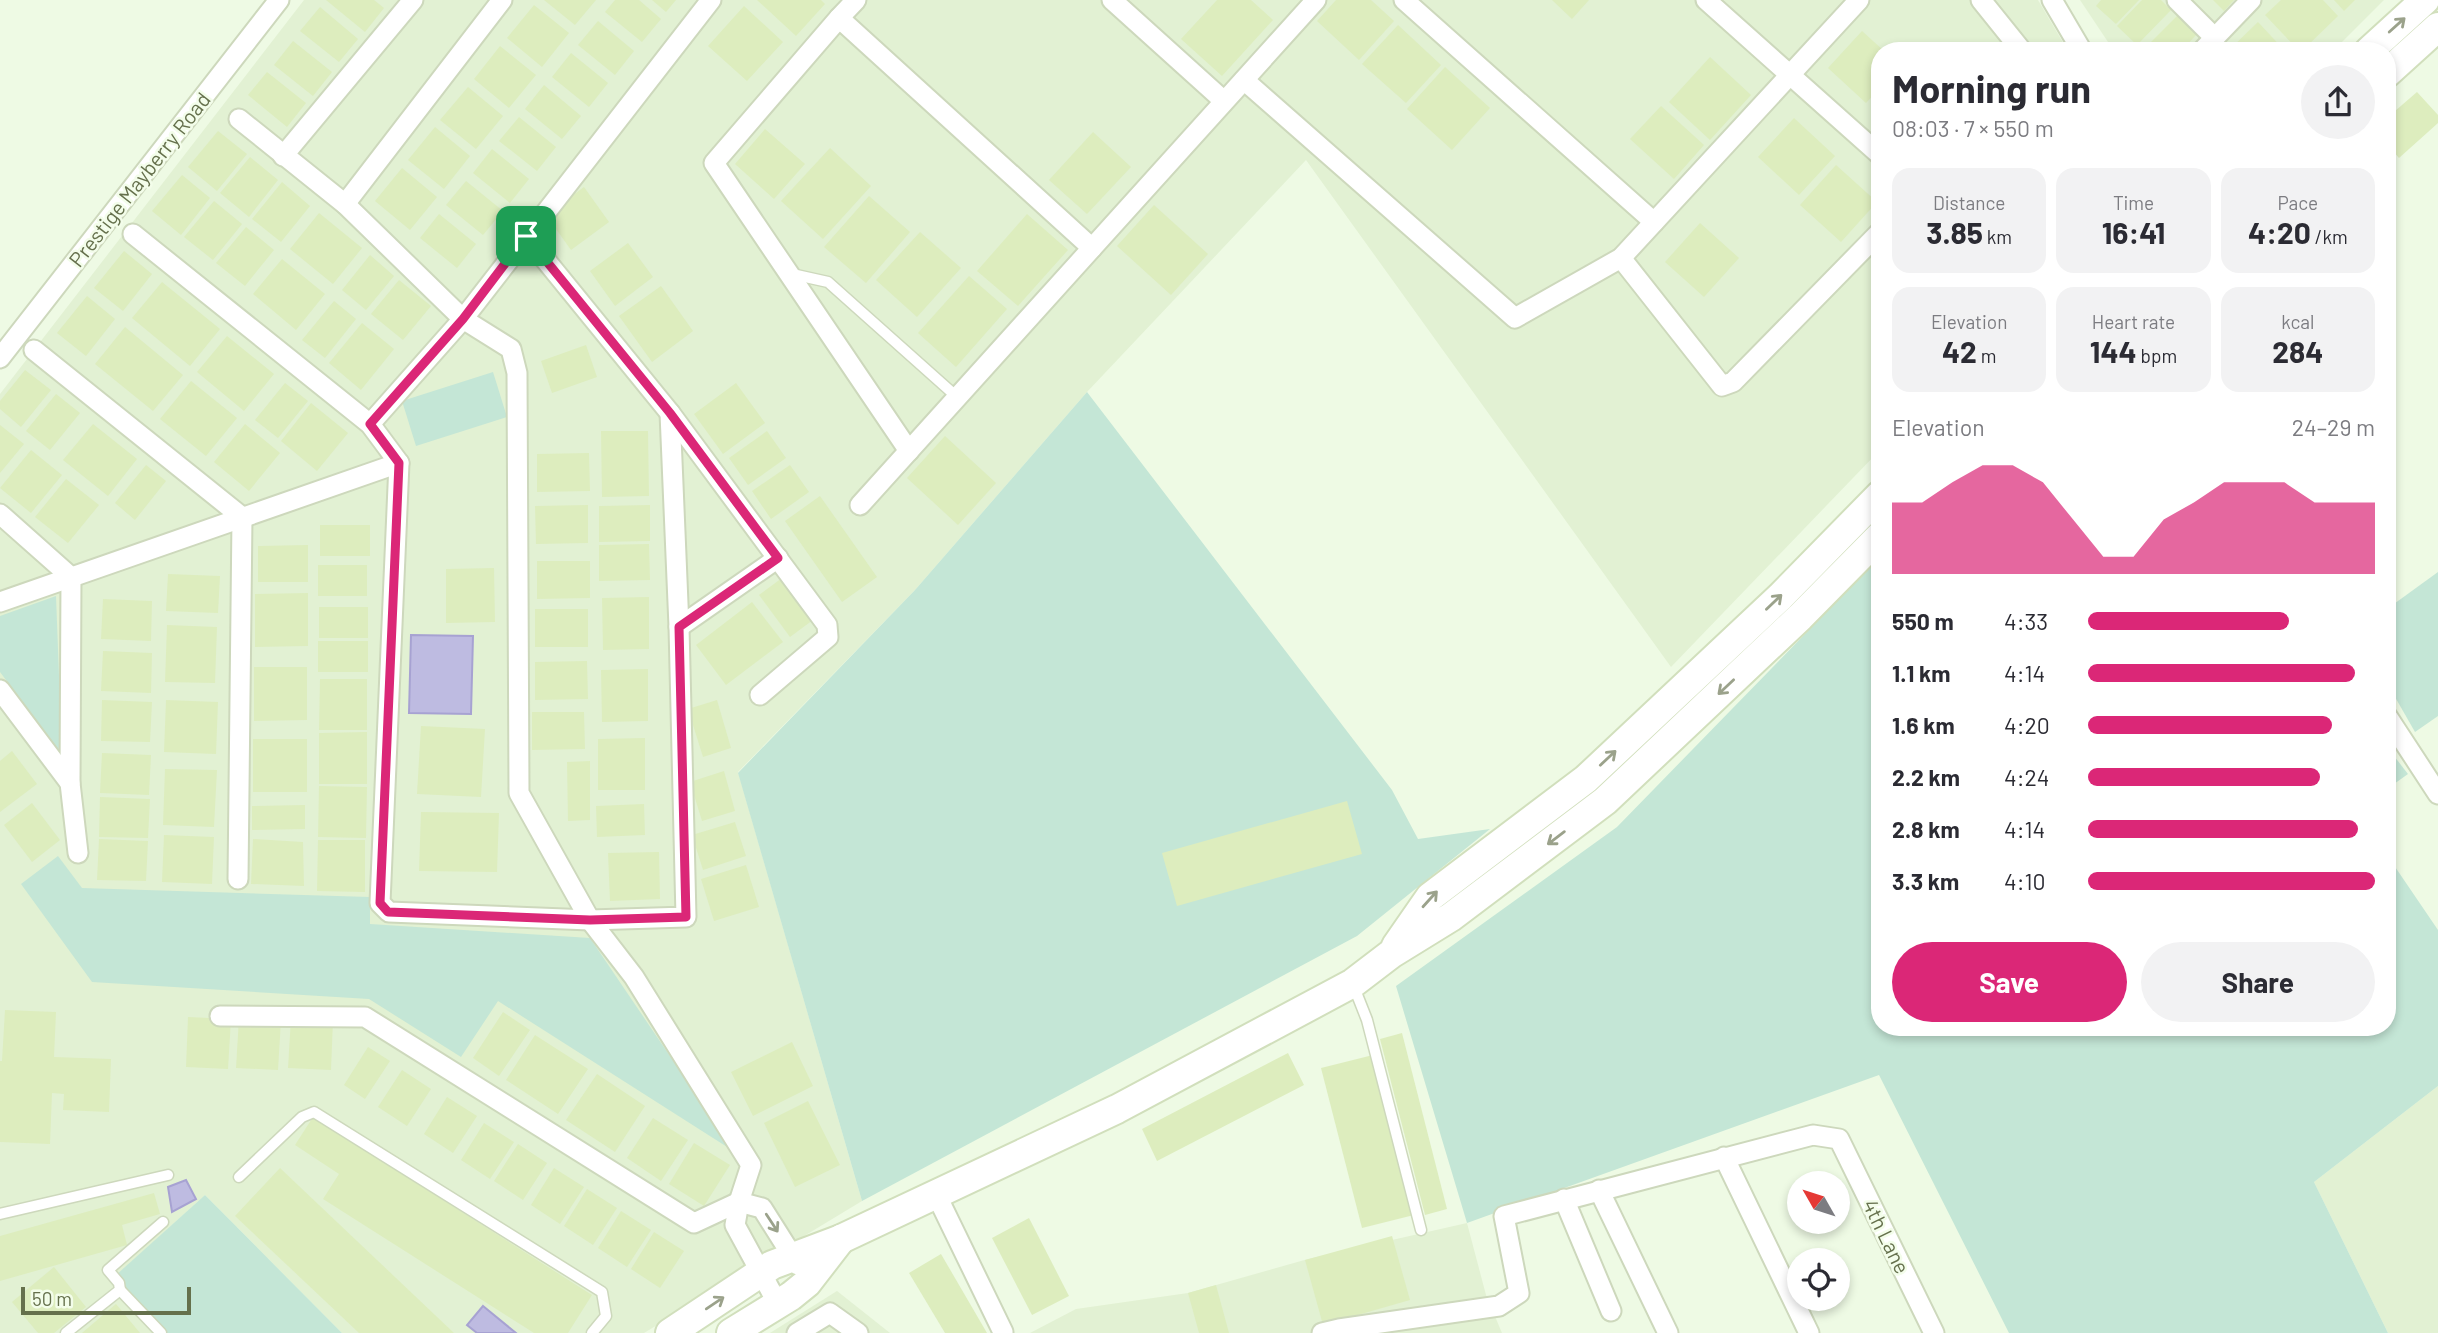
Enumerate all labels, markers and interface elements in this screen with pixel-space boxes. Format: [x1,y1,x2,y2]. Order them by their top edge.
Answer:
one-way arrow [2388,17,2405,34]
text: Morning run [1892,65,2091,111]
button: share [2301,65,2375,139]
street label: Prestige Mayberry Road [63,87,215,271]
text: 08:03 · 7 × 550 m [1892,114,2054,142]
text: Distance [1933,191,2005,214]
text: Time [2113,191,2154,214]
text: Pace [2277,191,2318,214]
pin [496,206,556,266]
text: 3.85 [1926,214,1983,250]
text: 16:41 [2102,214,2165,250]
text: 4:20 [2248,214,2311,250]
icon: arrive [507,217,545,255]
text: km [1983,225,2012,248]
text: /km [2311,225,2348,248]
text: Elevation [1931,310,2007,333]
text: Heart rate [2092,310,2175,333]
text: kcal [2281,310,2314,333]
text: 42 [1942,333,1977,369]
text: 144 [2090,333,2137,369]
text: 284 [2272,333,2323,369]
text: m [1977,344,1996,367]
text: bpm [2137,344,2177,367]
text: Elevation [1892,413,1985,441]
text: 24–29 m [2292,413,2375,441]
one-way arrow [1765,594,1782,611]
text: 550 m [1892,607,1954,635]
text: 4:33 [2004,607,2048,635]
text: 1.1 km [1892,659,1951,687]
text: 4:14 [2004,659,2045,687]
one-way arrow [1718,678,1735,695]
text: 1.6 km [1892,711,1955,739]
text: 4:20 [2004,711,2050,739]
one-way arrow [1599,750,1616,767]
text: 2.2 km [1892,763,1960,791]
text: 4:24 [2004,763,2049,791]
text: 2.8 km [1892,815,1960,843]
text: 4:14 [2004,815,2045,843]
one-way arrow [1547,830,1566,845]
text: 3.3 km [1892,867,1959,895]
text: 4:10 [2004,867,2046,895]
one-way arrow [1422,891,1439,908]
button: Save [1892,942,2127,1022]
button: Share [2141,942,2375,1022]
north arrow [1787,1171,1850,1234]
map controls [1787,1171,1850,1311]
street label: 4th Lane [1858,1195,1916,1277]
one-way arrow [765,1212,779,1232]
button: locate [1787,1248,1850,1311]
scale bar [21,1284,191,1316]
text: 50 m [32,1287,72,1310]
one-way arrow [705,1296,725,1310]

